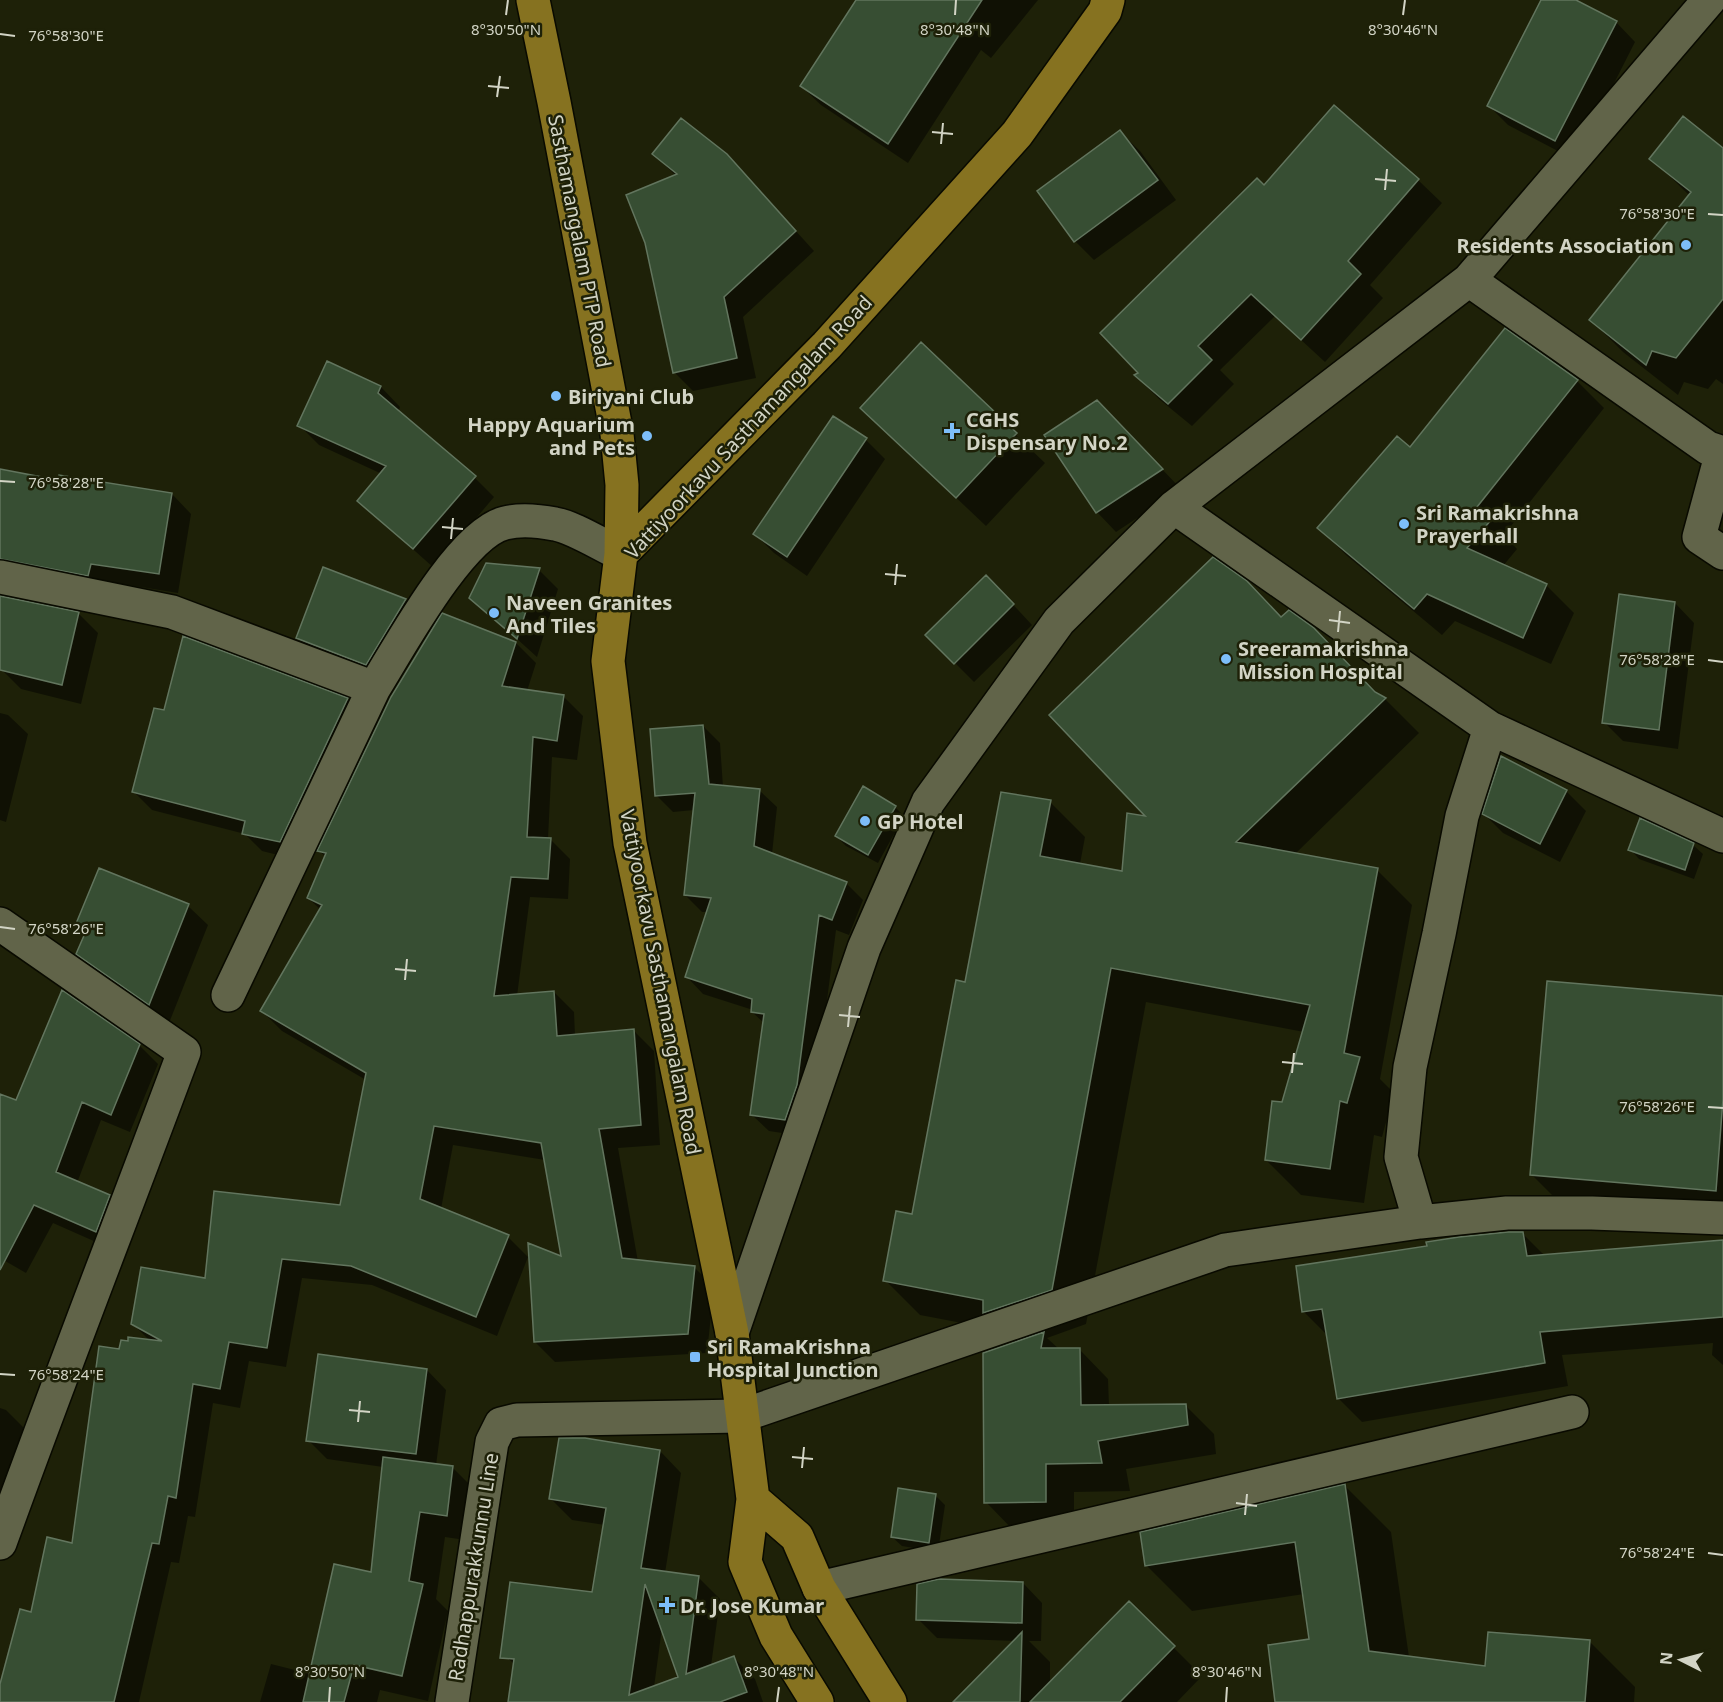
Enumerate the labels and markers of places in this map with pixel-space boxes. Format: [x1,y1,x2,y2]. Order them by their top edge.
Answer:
place label: Residents Association [1457,232,1674,259]
marker: Residents Association [1679,238,1693,252]
place label: Biriyani Club [568,383,694,410]
marker: Biriyani Club [549,389,563,403]
place label: CGHS Dispensary No.2 [966,406,1128,456]
place label: Happy Aquarium and Pets [467,411,635,461]
marker: CGHS Dispensary No.2 [943,422,961,440]
marker: Happy Aquarium and Pets [640,429,654,443]
place label: Sri Ramakrishna Prayerhall [1416,499,1579,549]
marker: Sri Ramakrishna Prayerhall [1397,517,1411,531]
place label: Naveen Granites And Tiles [506,589,672,639]
marker: Naveen Granites And Tiles [487,606,501,620]
place label: Sreeramakrishna Mission Hospital [1238,635,1409,685]
marker: Sreeramakrishna Mission Hospital [1219,652,1233,666]
place label: GP Hotel [877,808,963,835]
marker: GP Hotel [858,814,872,828]
place label: Sri RamaKrishna Hospital Junction [707,1333,878,1383]
marker: Sri RamaKrishna Hospital Junction [688,1350,702,1364]
place label: Dr. Jose Kumar [680,1592,824,1619]
marker: Dr. Jose Kumar [658,1596,676,1614]

